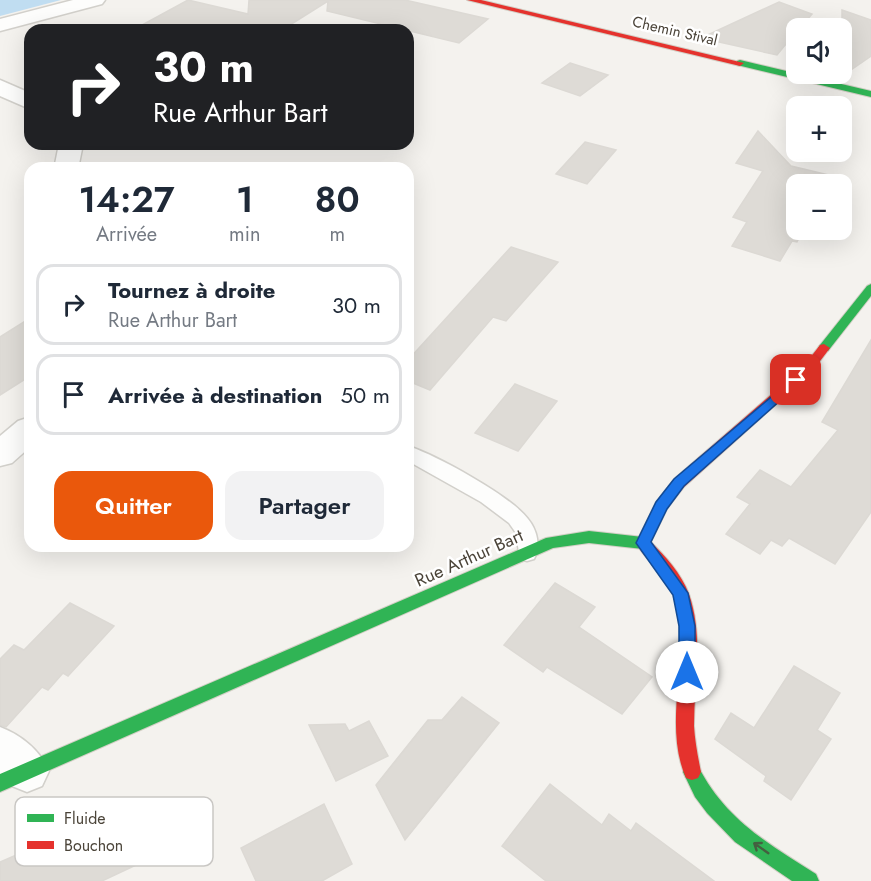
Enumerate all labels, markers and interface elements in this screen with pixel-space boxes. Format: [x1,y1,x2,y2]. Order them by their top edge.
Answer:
street label: Chemin Stival [630,11,720,51]
map controls [786,18,852,240]
button: sound [786,18,852,84]
text: 30 m [153,37,254,98]
icon: right [54,48,132,126]
text: Rue Arthur Bart [153,93,327,132]
button: + [786,96,852,162]
text: 14:27 [78,173,175,225]
text: 1 [236,173,254,225]
text: 80 [315,173,360,225]
button: − [786,174,852,240]
text: Arrivée [96,220,157,249]
text: min [229,220,260,249]
text: m [329,220,345,249]
text: Tournez à droite [108,274,275,306]
icon: right [57,288,90,321]
text: 30 m [332,289,381,321]
text: Rue Arthur Bart [108,306,237,335]
pin [770,354,821,405]
icon: arrive [779,363,812,396]
icon: arrive [57,378,90,411]
text: Arrivée à destination [108,379,322,411]
text: 50 m [340,379,390,411]
button: Quitter [54,471,213,540]
button: Partager [225,471,384,540]
street label: Rue Arthur Bart [411,522,528,594]
position arrow [655,640,719,704]
legend [15,797,213,866]
text: Fluide [64,807,106,830]
text: Bouchon [64,834,123,857]
one-way arrow [753,841,769,854]

